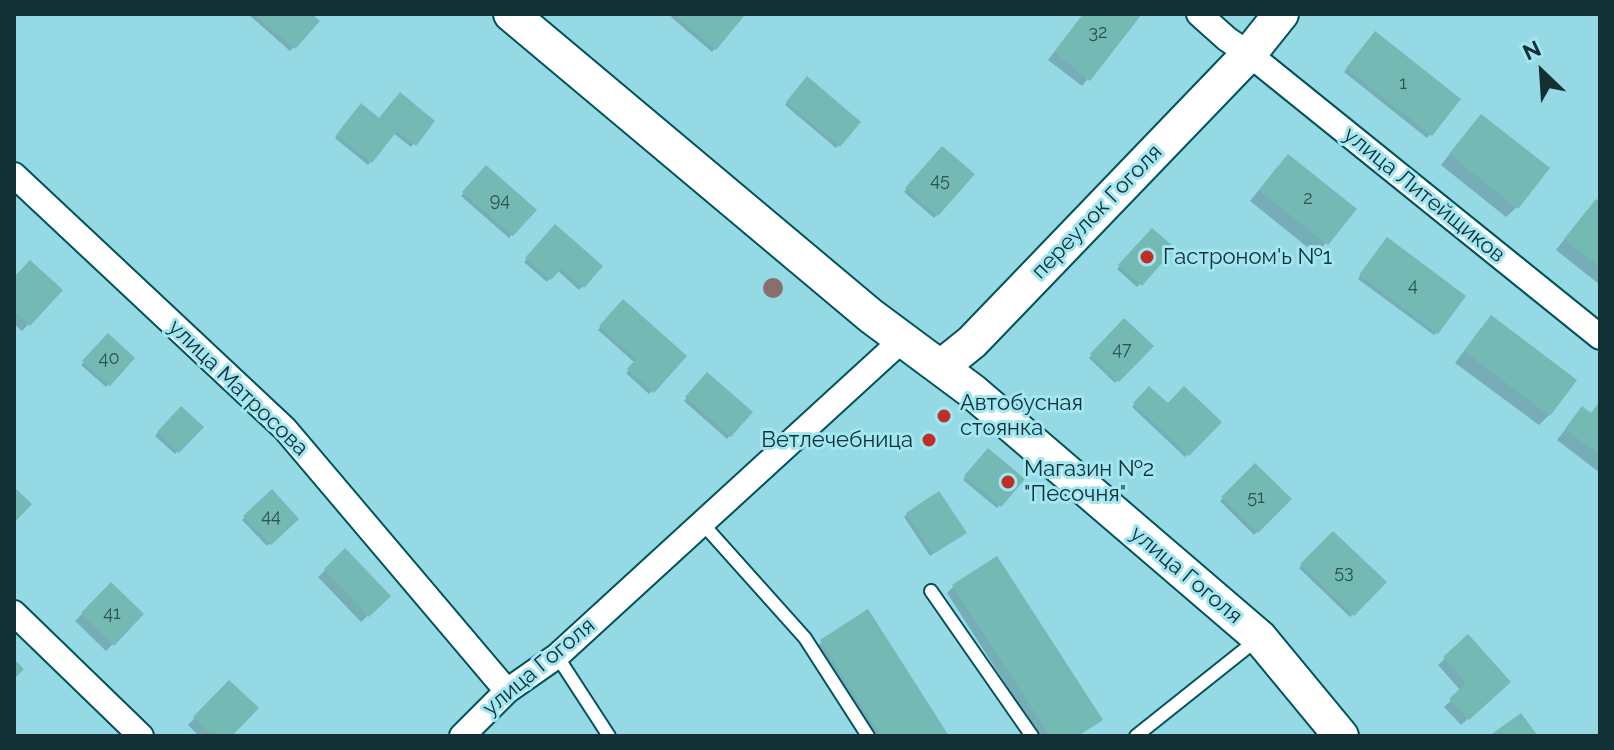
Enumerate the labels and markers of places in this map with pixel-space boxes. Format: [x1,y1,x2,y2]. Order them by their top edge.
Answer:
place label: Гастроном'ь №1 [1163,244,1332,270]
marker: Гастроном'ь №1 [1138,248,1156,266]
place label: Автобусная стоянка [960,390,1083,442]
marker: Автобусная стоянка [935,407,953,425]
place label: Ветлечебница [761,427,913,453]
marker: Ветлечебница [920,431,938,449]
place label: Магазин №2 "Песочня" [1024,456,1154,508]
marker: Магазин №2 "Песочня" [999,473,1017,491]

